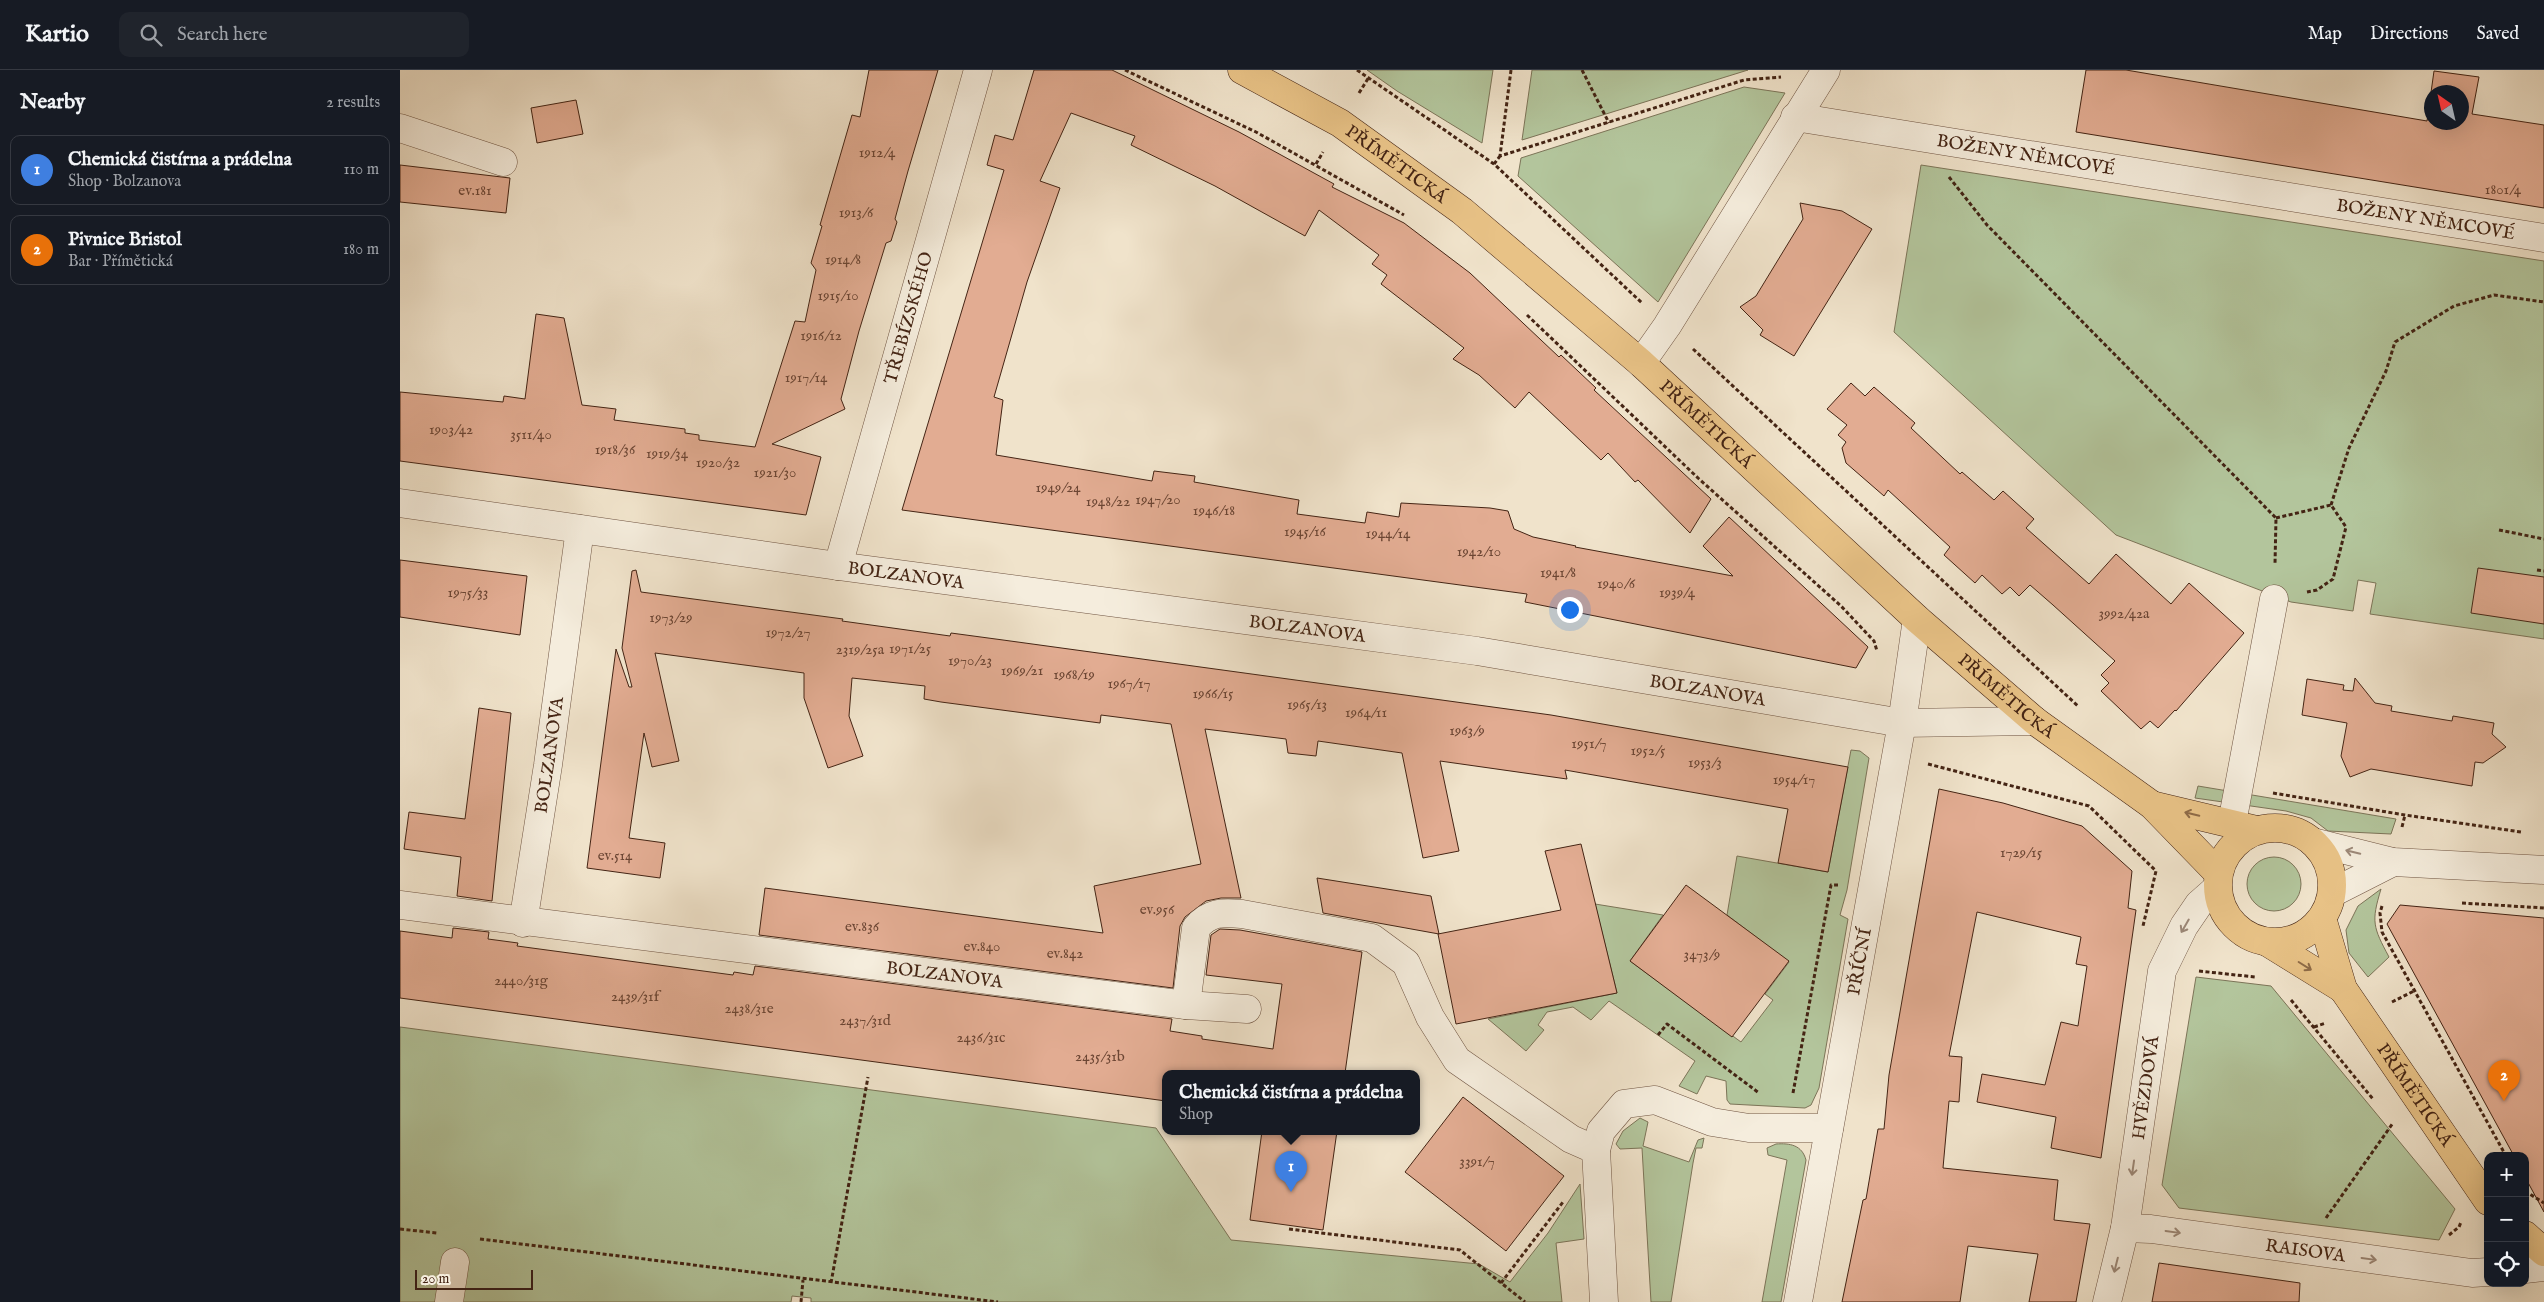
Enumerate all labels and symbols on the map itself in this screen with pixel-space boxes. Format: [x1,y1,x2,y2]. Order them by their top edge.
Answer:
north arrow [2424,85,2469,130]
street label: PŘÍMĚTICKÁ [1340,121,1453,210]
street label: BOŽENY NĚMCOVÉ [1935,130,2117,182]
house number: 1912/4 [859,143,896,162]
house number: 1801/4 [2485,180,2522,199]
house number: ev.181 [458,181,492,200]
street label: BOŽENY NĚMCOVÉ [2335,195,2517,246]
house number: 1913/6 [839,203,874,222]
street label: TŘEBÍZSKÉHO [880,249,939,387]
house number: 1914/8 [825,250,861,269]
house number: 1915/10 [817,286,859,305]
house number: 1916/12 [800,326,842,345]
house number: 1917/14 [785,368,828,387]
street label: PŘÍMĚTICKÁ [1654,376,1759,475]
house number: 1903/42 [429,420,473,439]
house number: 3511/40 [510,425,552,444]
house number: 1918/36 [595,440,636,459]
house number: 1919/34 [646,444,689,463]
house number: 1920/32 [696,453,740,472]
house number: 1921/30 [754,463,796,482]
house number: 1949/24 [1035,478,1081,497]
house number: 1947/20 [1135,490,1181,509]
house number: 1948/22 [1086,492,1130,511]
house number: 1946/18 [1193,501,1235,520]
house number: 1945/16 [1284,522,1327,541]
house number: 1944/14 [1366,524,1411,543]
house number: 1942/10 [1457,542,1501,561]
street label: BOLZANOVA [846,557,966,596]
house number: 1941/8 [1540,563,1576,582]
house number: 1940/6 [1597,574,1636,593]
house number: 1975/33 [448,583,488,602]
house number: 1939/4 [1659,583,1696,602]
your location [1557,597,1583,623]
house number: 3992/42a [2098,604,2150,623]
house number: 1973/29 [649,608,693,627]
street label: BOLZANOVA [1247,611,1368,649]
house number: 1972/27 [765,623,811,642]
house number: 1971/25 [889,639,932,658]
house number: 2319/25a [836,640,885,659]
street label: PŘÍMĚTICKÁ [1952,649,2060,745]
house number: 1970/23 [948,651,992,670]
house number: 1969/21 [1001,661,1043,680]
house number: 1968/19 [1053,665,1095,684]
street label: BOLZANOVA [1648,670,1768,713]
house number: 1967/17 [1107,674,1151,693]
house number: 1966/15 [1193,684,1234,703]
street label: BOLZANOVA [531,695,570,815]
house number: 1965/13 [1287,695,1327,714]
house number: 1964/11 [1345,703,1387,722]
house number: 1963/9 [1449,721,1485,740]
house number: 1951/7 [1571,734,1607,753]
house number: 1952/5 [1630,741,1666,760]
house number: 1953/3 [1688,753,1722,772]
house number: 1954/17 [1773,770,1815,789]
one-way arrow [2185,809,2201,818]
house number: 1729/15 [2000,843,2043,862]
house number: ev.514 [598,846,633,865]
one-way arrow [2346,847,2362,856]
house number: ev.956 [1140,900,1175,919]
house number: ev.836 [845,917,880,936]
one-way arrow [2179,918,2189,932]
street label: PŘÍČNÍ [1843,925,1878,997]
house number: ev.840 [964,937,1000,956]
house number: ev.842 [1047,944,1083,963]
house number: 3473/9 [1684,945,1720,964]
street label: BOLZANOVA [885,957,1005,995]
one-way arrow [2298,961,2312,971]
house number: 2440/31g [494,971,549,990]
house number: 2439/31f [611,987,662,1006]
house number: 2438/31e [724,999,774,1018]
house number: 2437/31d [839,1011,892,1030]
house number: 2436/31c [956,1028,1006,1047]
street label: HVĚZDOVÁ [2128,1033,2166,1141]
street label: PŘÍMĚTICKÁ [2371,1039,2459,1152]
house number: 2435/31b [1075,1047,1125,1066]
pin: 2 [2488,1060,2520,1101]
pin: 1 [1275,1151,1307,1192]
house number: 3391/7 [1459,1152,1495,1171]
one-way arrow [2128,1160,2138,1176]
one-way arrow [2165,1227,2181,1237]
street label: RAISOVA [2264,1235,2348,1269]
one-way arrow [2361,1254,2377,1264]
one-way arrow [2111,1257,2120,1273]
scale bar [415,1267,532,1290]

